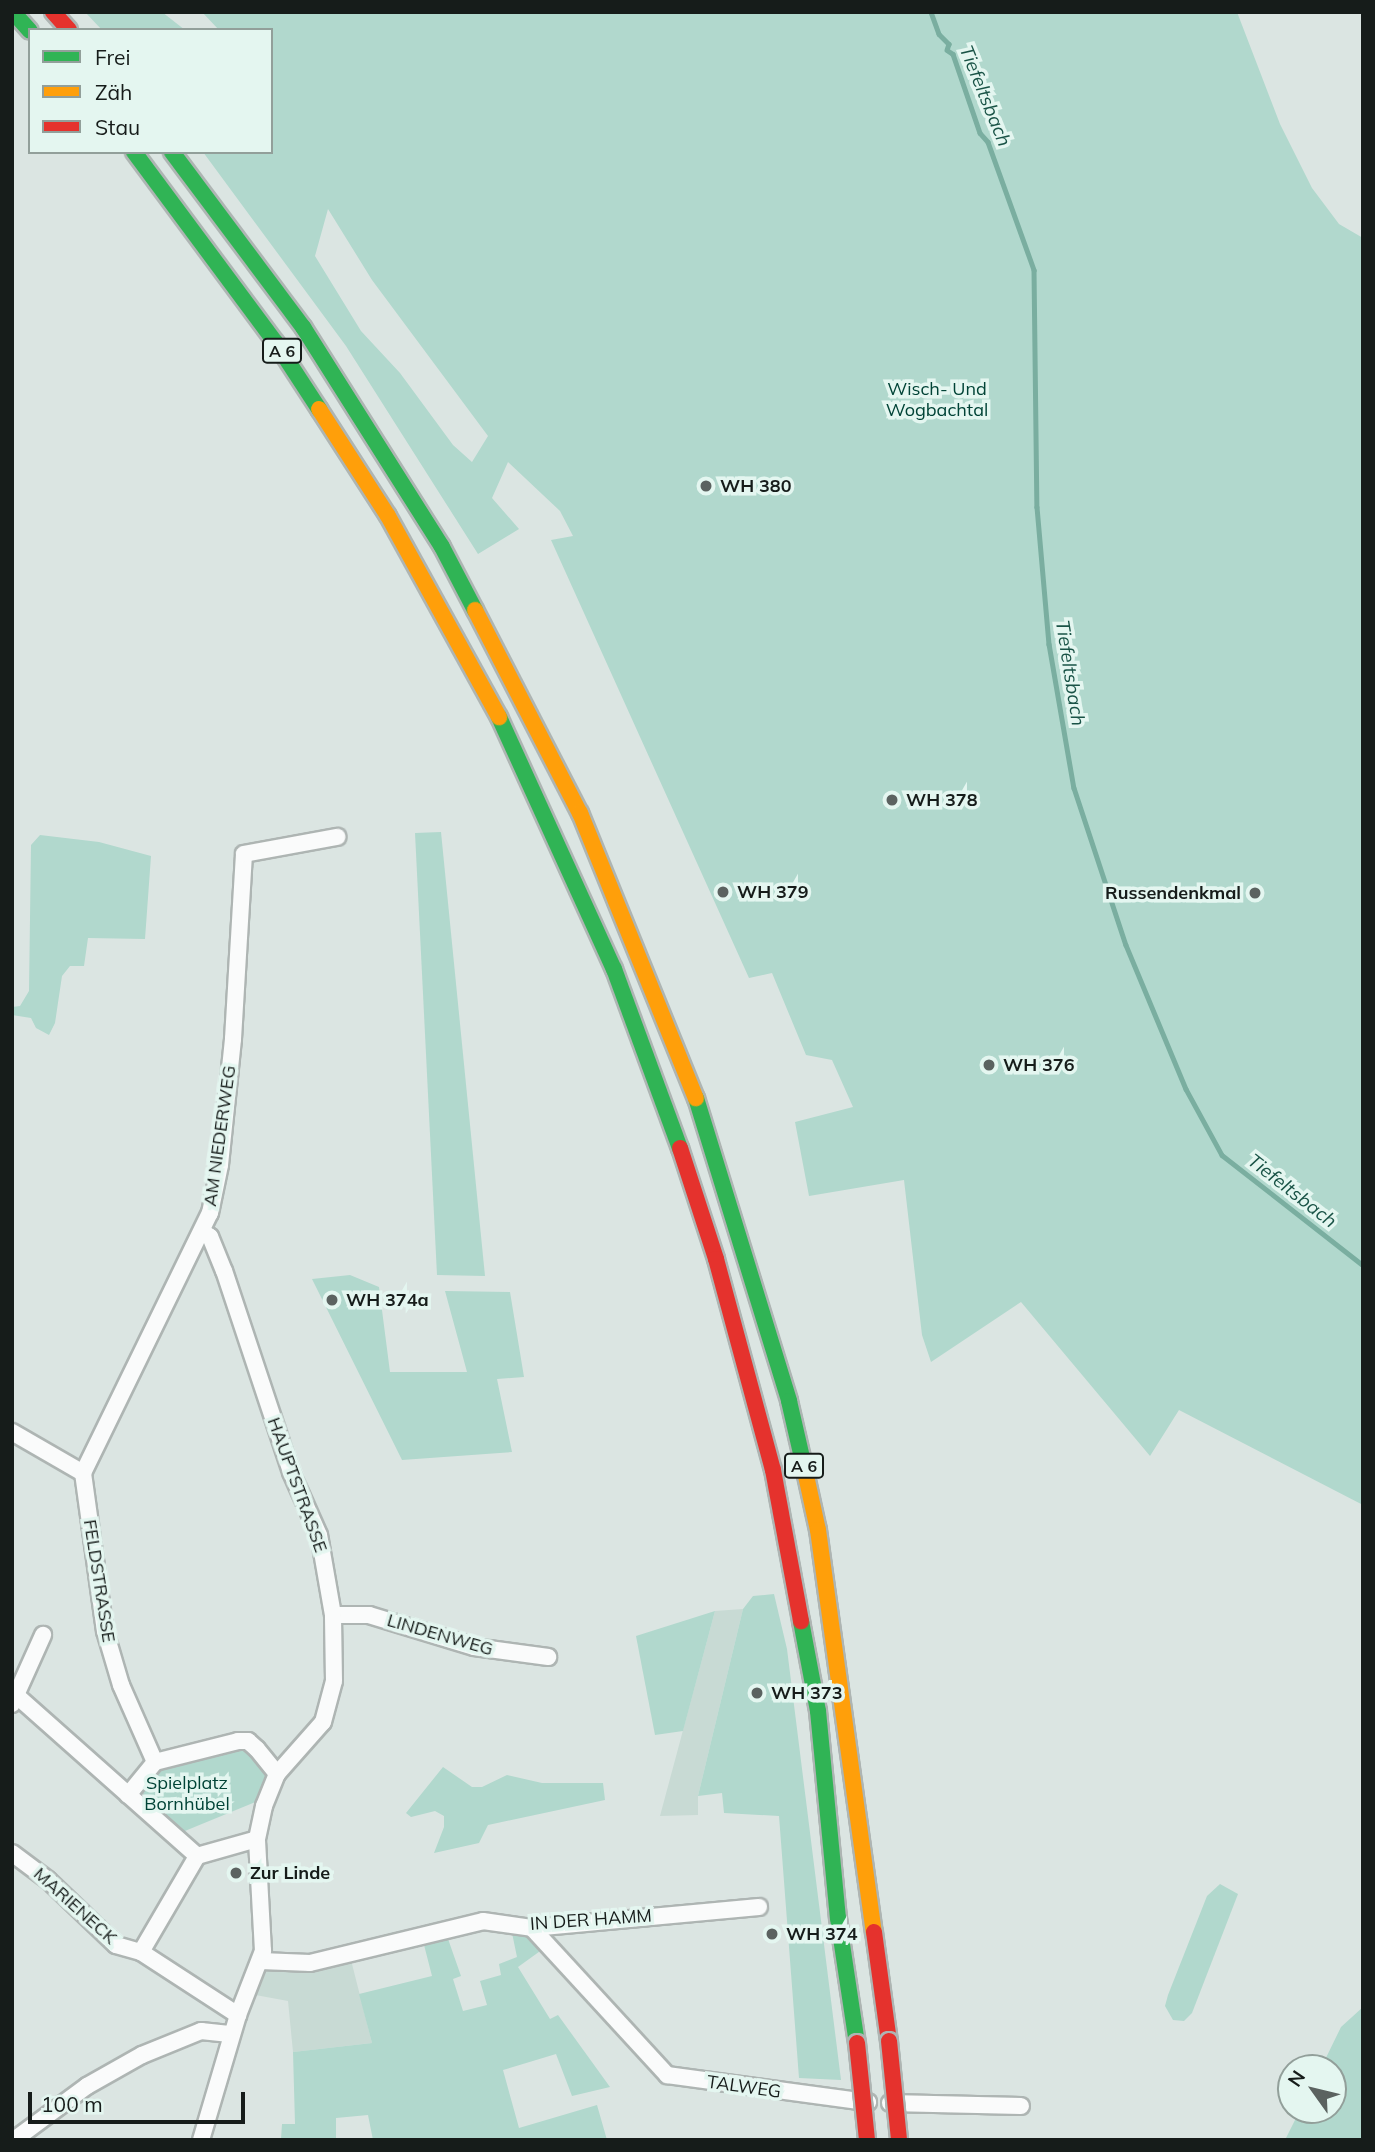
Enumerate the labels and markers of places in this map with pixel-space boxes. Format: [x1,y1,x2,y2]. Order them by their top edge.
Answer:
place label: WH 380 [720,475,791,497]
marker: WH 380 [698,478,714,494]
place label: WH 378 [906,789,977,811]
marker: WH 378 [884,792,900,808]
place label: WH 379 [737,881,808,903]
place label: Russendenkmal [1105,882,1241,904]
marker: WH 379 [715,884,731,900]
marker: Russendenkmal [1247,885,1263,901]
place label: WH 376 [1003,1054,1074,1076]
marker: WH 376 [981,1057,997,1073]
place label: WH 374a [346,1289,429,1311]
marker: WH 374a [324,1292,340,1308]
place label: WH 373 [771,1682,842,1704]
marker: WH 373 [749,1685,765,1701]
place label: Zur Linde [250,1862,330,1884]
marker: Zur Linde [228,1865,244,1881]
place label: WH 374 [786,1923,857,1945]
marker: WH 374 [764,1926,780,1942]

